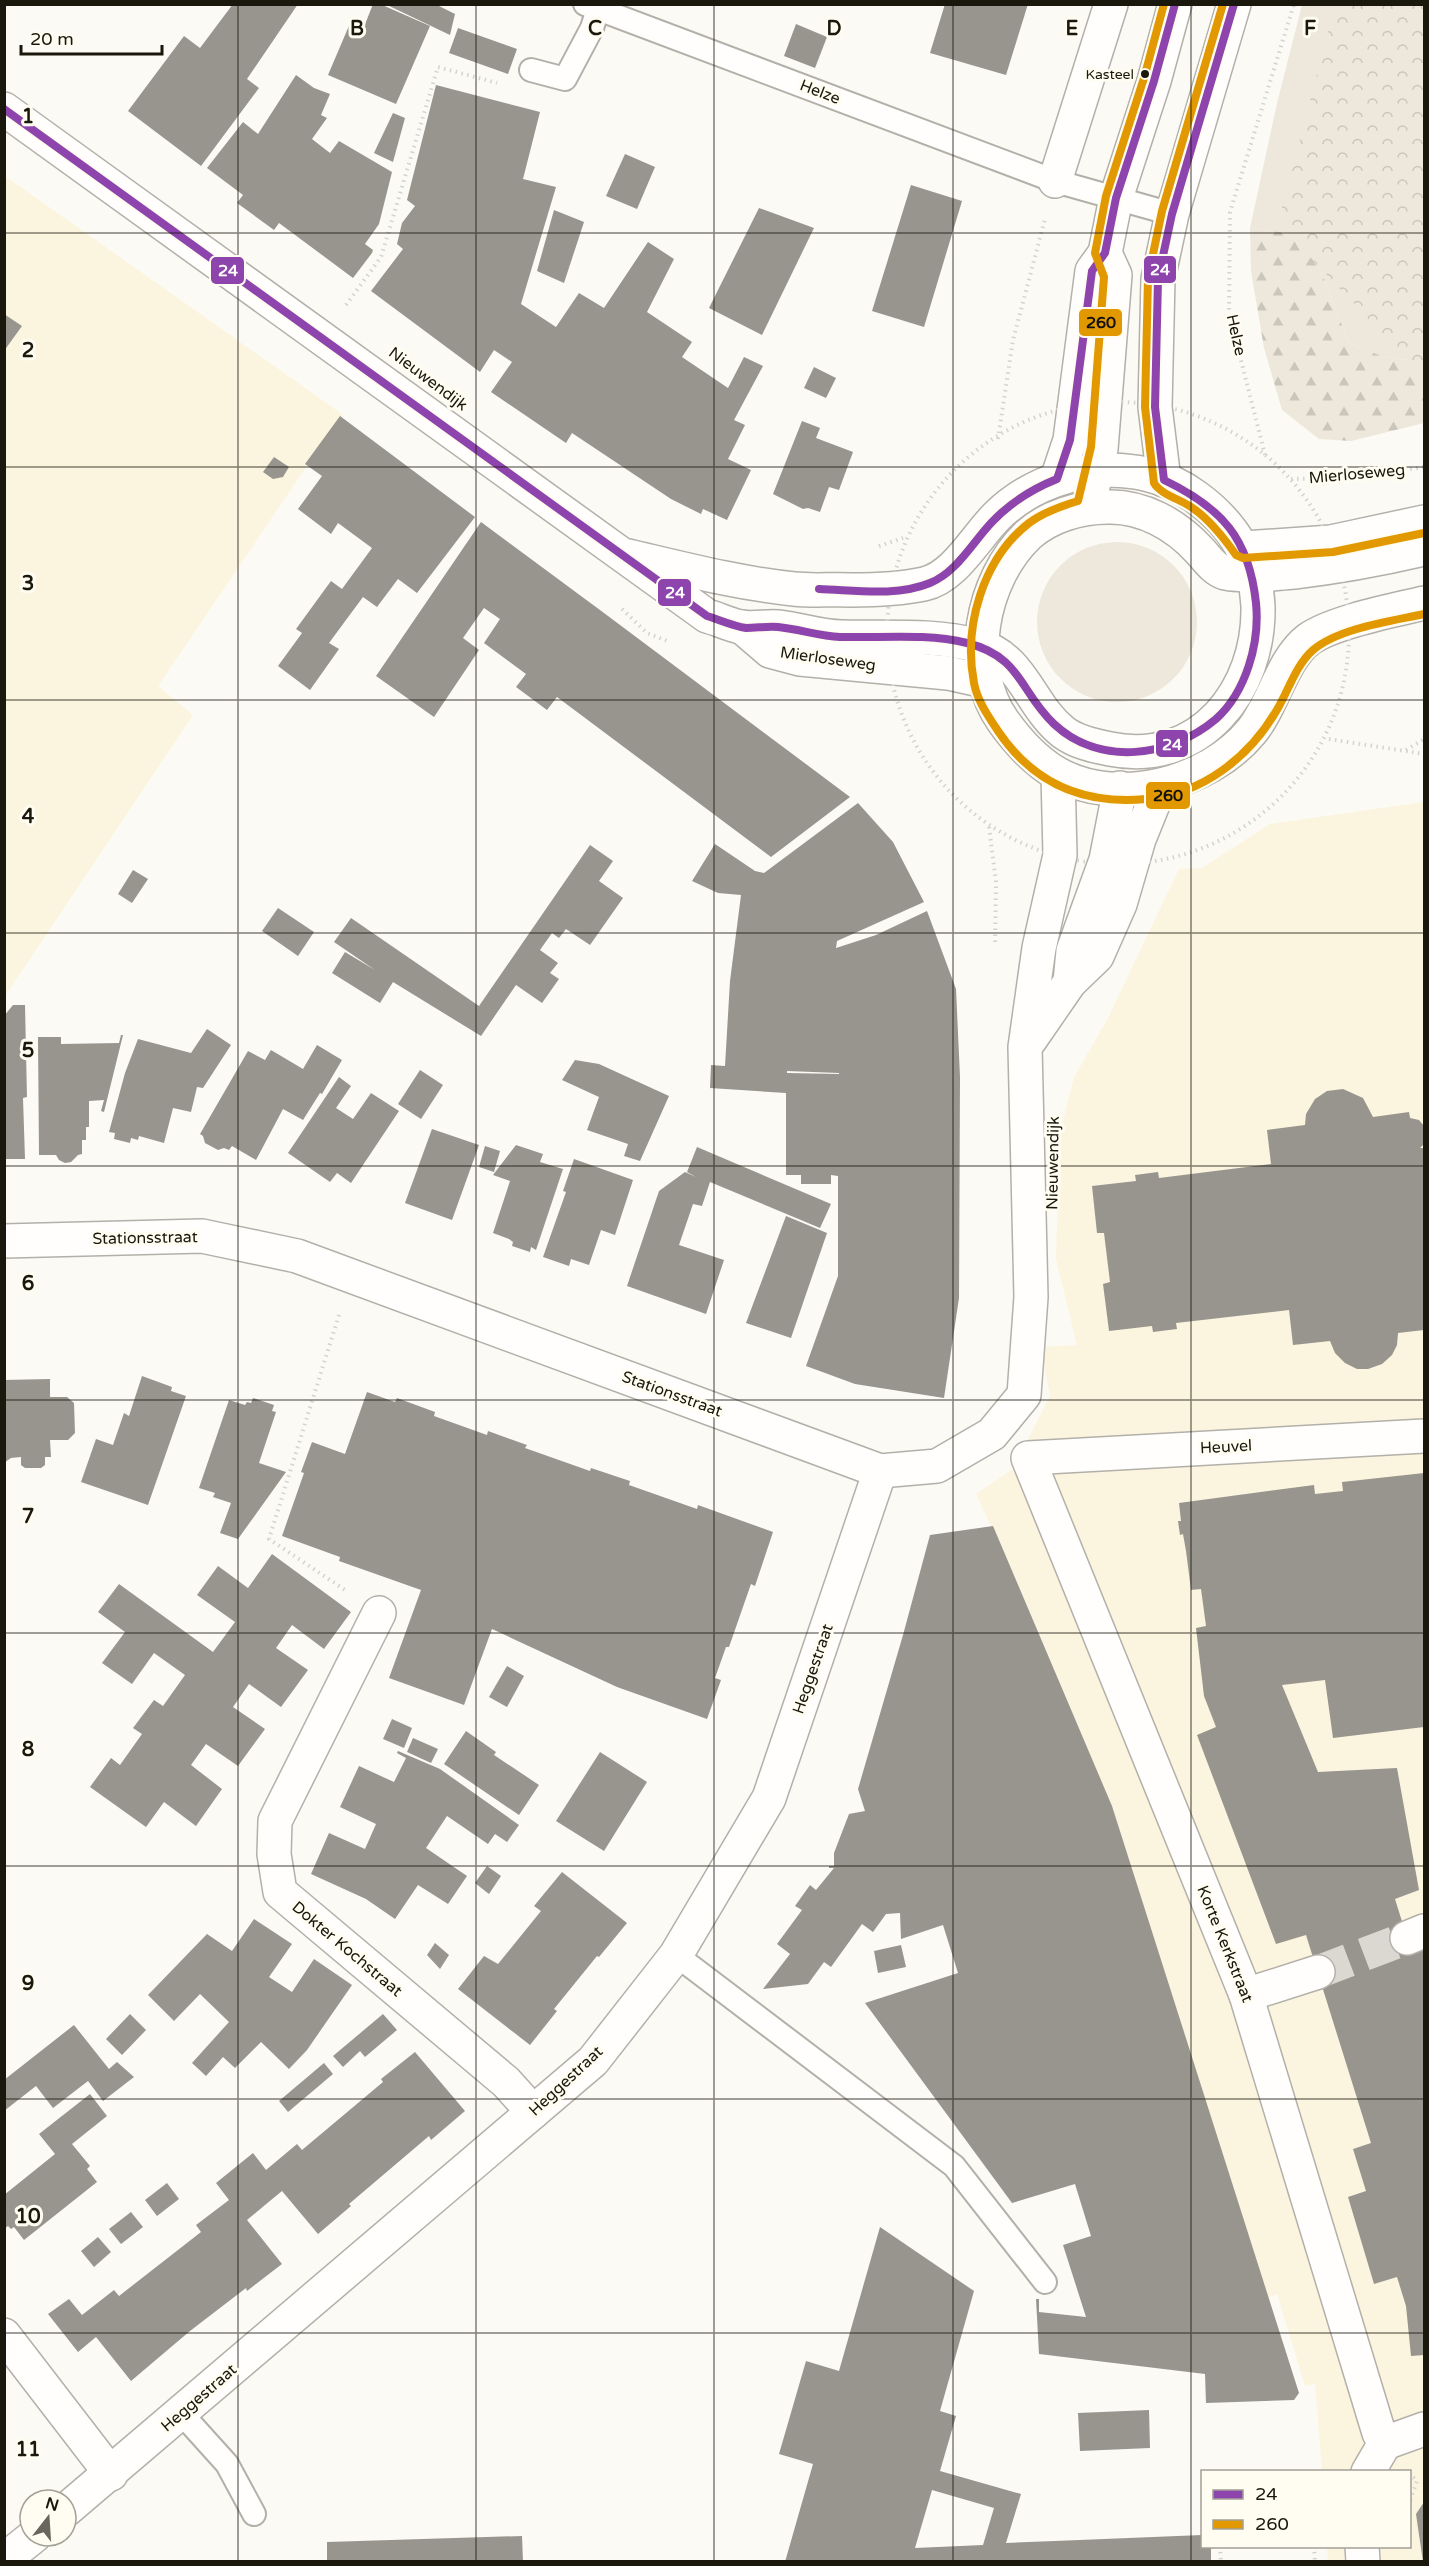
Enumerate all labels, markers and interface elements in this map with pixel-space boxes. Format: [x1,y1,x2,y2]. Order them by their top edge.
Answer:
text: B [350,17,364,41]
text: C [588,17,602,41]
text: D [826,17,842,41]
text: E [1066,17,1079,41]
text: F [1304,17,1316,41]
scale bar [21,18,162,56]
text: 20 m [30,28,74,50]
place label: Kasteel [1086,66,1134,83]
marker: Kasteel [1139,68,1151,80]
street label: Helze [797,75,843,109]
text: 1 [22,105,34,129]
line badge: 24 [1143,255,1177,284]
line badge: 24 [210,256,245,285]
text: 24 [1150,260,1170,280]
text: 24 [218,261,238,281]
line badge: 260 [1078,308,1123,337]
street label: Helze [1222,312,1250,358]
text: 260 [1086,313,1116,333]
text: 2 [22,339,34,363]
street label: Nieuwendijk [385,343,472,415]
street label: Mierloseweg [1308,460,1406,488]
text: 3 [22,572,34,596]
line badge: 24 [657,578,692,607]
text: 24 [665,583,685,603]
street label: Mierloseweg [779,642,877,676]
line badge: 24 [1155,729,1189,758]
text: 24 [1162,735,1182,755]
line badge: 260 [1145,781,1191,810]
text: 260 [1153,786,1183,806]
text: 4 [22,805,35,829]
text: 5 [22,1039,34,1063]
street label: Nieuwendijk [1042,1116,1064,1210]
street label: Stationsstraat [92,1227,198,1249]
text: 6 [22,1272,34,1296]
street label: Stationsstraat [619,1367,725,1421]
street label: Heuvel [1199,1436,1253,1458]
text: 7 [22,1505,34,1529]
street label: Heggestraat [788,1621,838,1717]
text: 8 [22,1738,34,1762]
street label: Korte Kerkstraat [1192,1883,1258,2005]
street label: Dokter Kochstraat [288,1897,406,2001]
text: 9 [22,1972,34,1996]
street label: Heggestraat [525,2042,607,2120]
text: 10 [15,2205,41,2229]
street label: Heggestraat [157,2360,241,2436]
text: 11 [15,2438,41,2462]
legend [1201,2470,1411,2548]
text: 24 [1255,2483,1278,2505]
north arrow [18,2488,78,2548]
text: N [43,2493,61,2516]
text: 260 [1255,2513,1289,2535]

